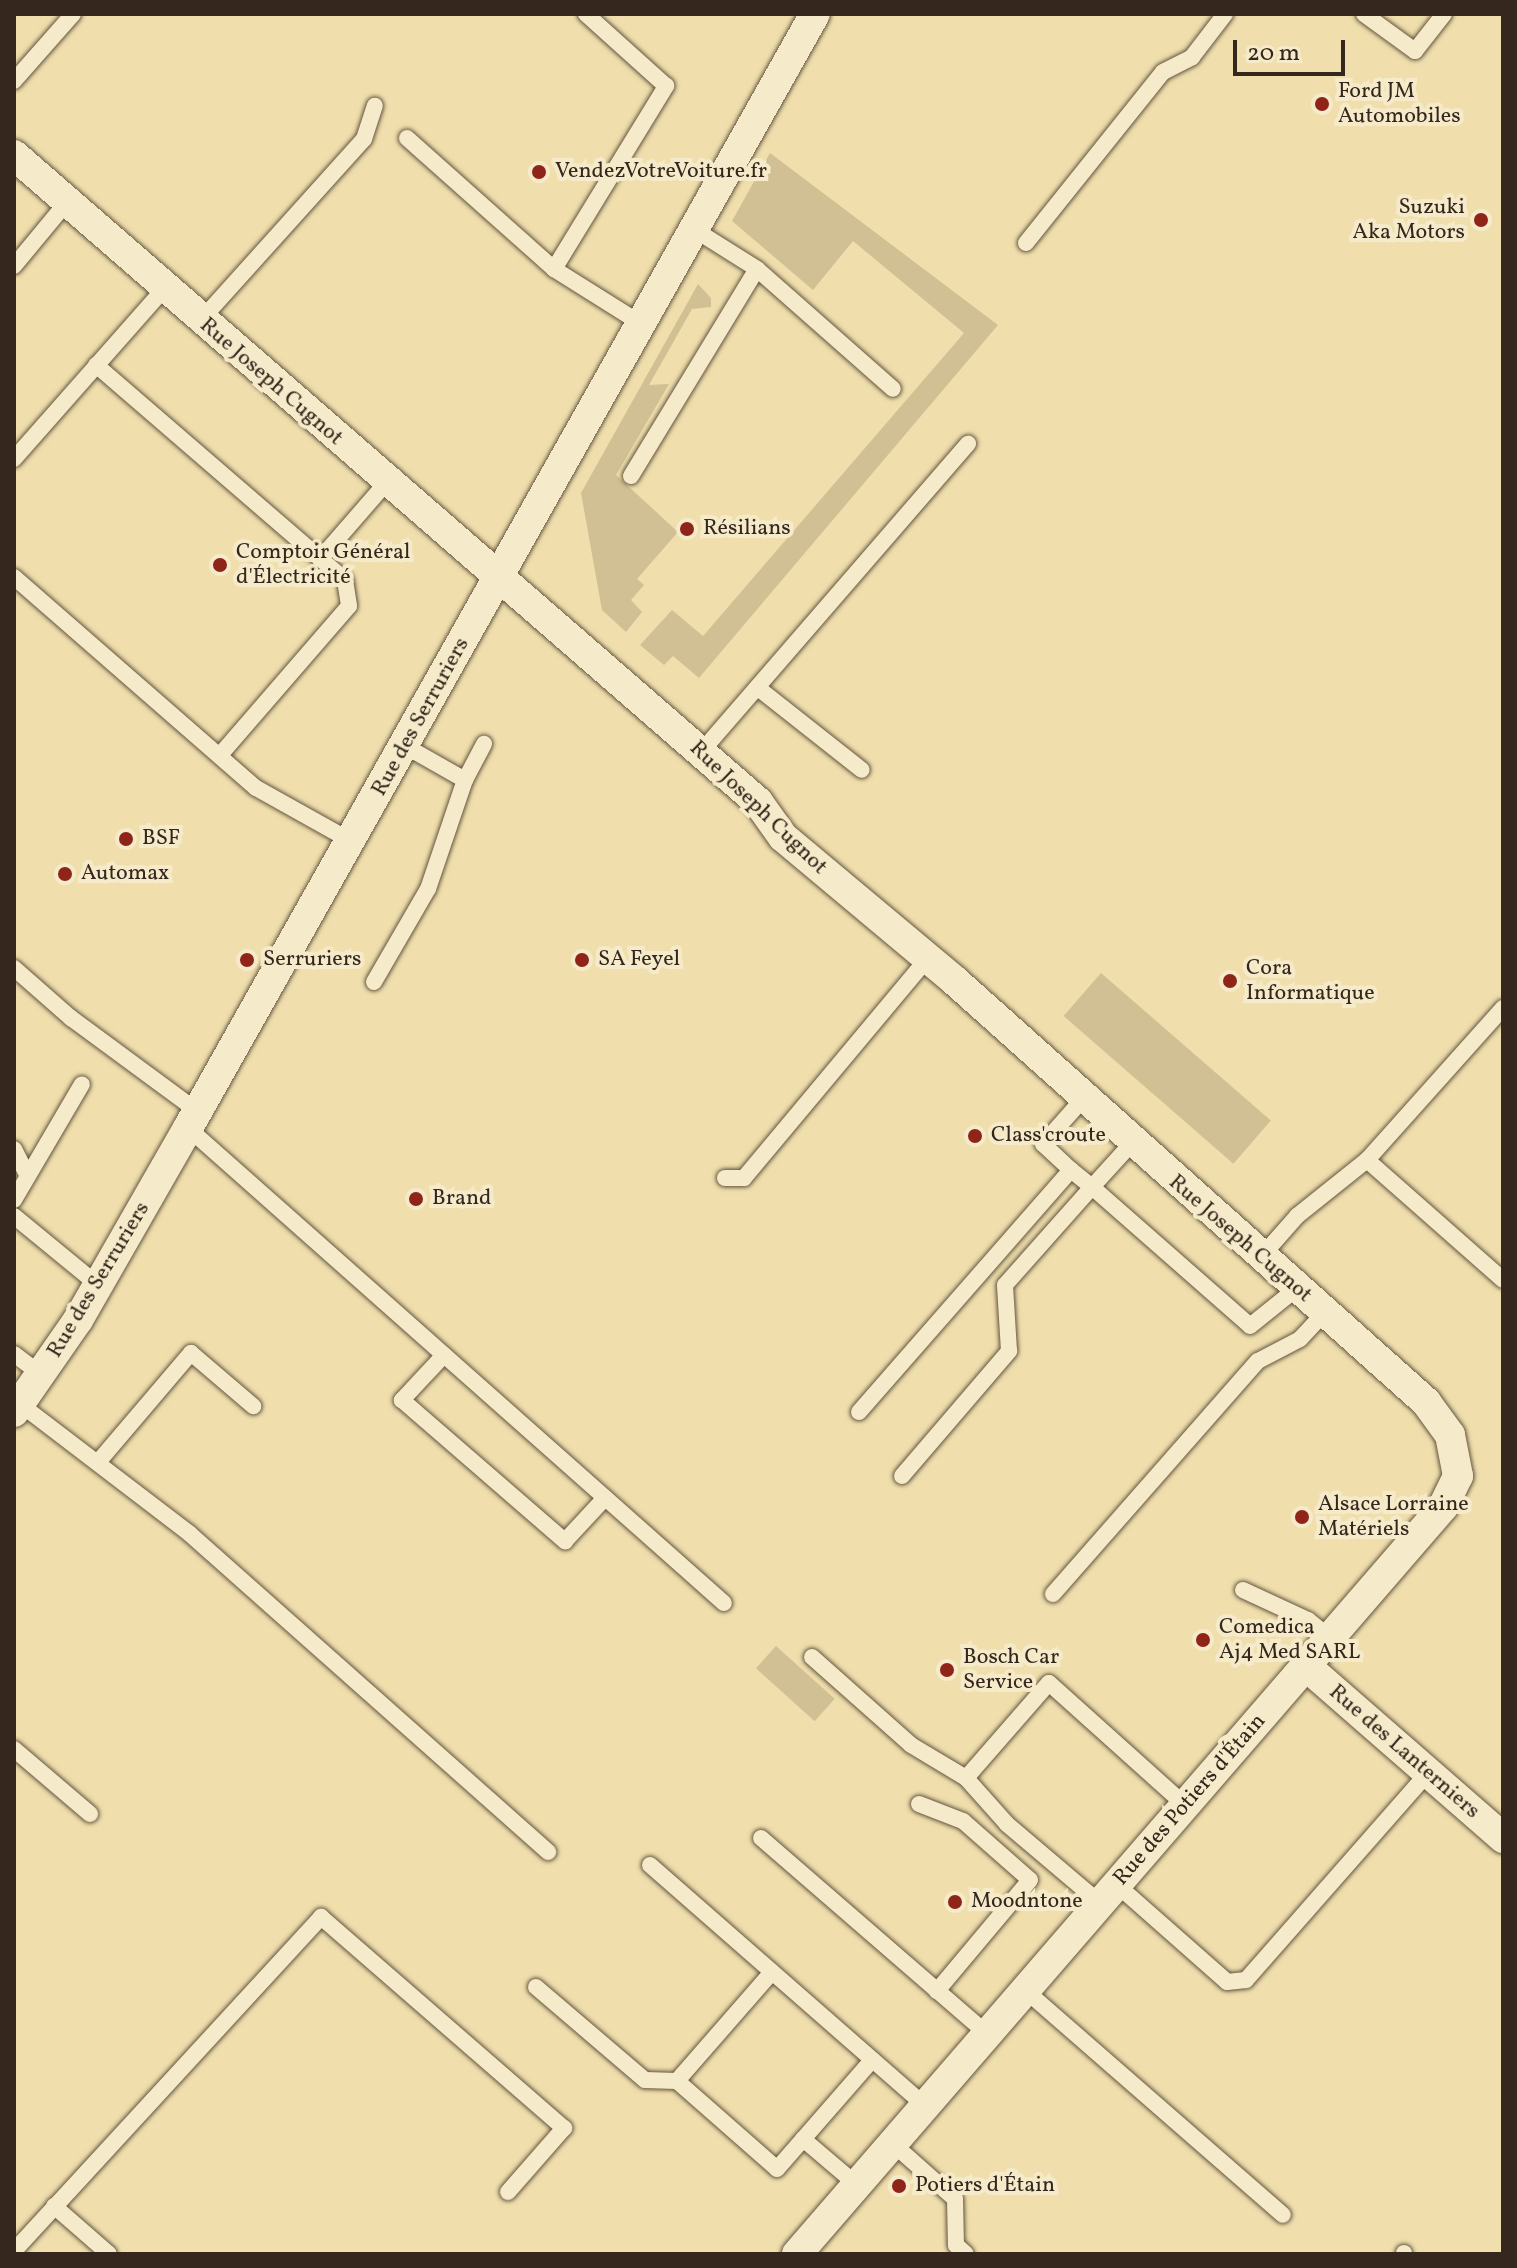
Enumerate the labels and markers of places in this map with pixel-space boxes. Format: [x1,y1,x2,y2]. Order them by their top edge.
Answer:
place label: Ford JM Automobiles [1338,78,1461,130]
marker: Ford JM Automobiles [1313,95,1331,113]
place label: VendezVotreVoiture.fr [555,159,767,185]
marker: VendezVotreVoiture.fr [530,163,548,181]
place label: Suzuki Aka Motors [1353,194,1465,246]
marker: Suzuki Aka Motors [1472,211,1490,229]
place label: Résilians [703,516,791,542]
marker: Résilians [678,520,696,538]
place label: Comptoir Général d'Électricité [236,539,410,590]
marker: Comptoir Général d'Électricité [211,556,229,574]
place label: BSF [142,826,180,852]
marker: BSF [117,830,135,848]
place label: Automax [81,861,169,887]
marker: Automax [56,865,74,883]
place label: Serruriers [263,947,361,973]
place label: SA Feyel [598,947,680,973]
marker: Serruriers [238,951,256,969]
marker: SA Feyel [573,951,591,969]
place label: Cora Informatique [1246,955,1375,1006]
marker: Cora Informatique [1221,972,1239,990]
place label: Class'croute [991,1123,1106,1149]
marker: Class'croute [966,1127,984,1145]
place label: Brand [432,1186,491,1212]
marker: Brand [407,1190,425,1208]
place label: Alsace Lorraine Matériels [1318,1491,1469,1542]
marker: Alsace Lorraine Matériels [1293,1508,1311,1526]
place label: Comedica Aj4 Med SARL [1219,1614,1360,1666]
marker: Comedica Aj4 Med SARL [1194,1631,1212,1649]
place label: Bosch Car Service [963,1644,1059,1696]
marker: Bosch Car Service [938,1661,956,1679]
place label: Moodntone [971,1889,1083,1915]
marker: Moodntone [946,1893,964,1911]
place label: Potiers d'Étain [915,2173,1055,2199]
marker: Potiers d'Étain [890,2177,908,2195]

